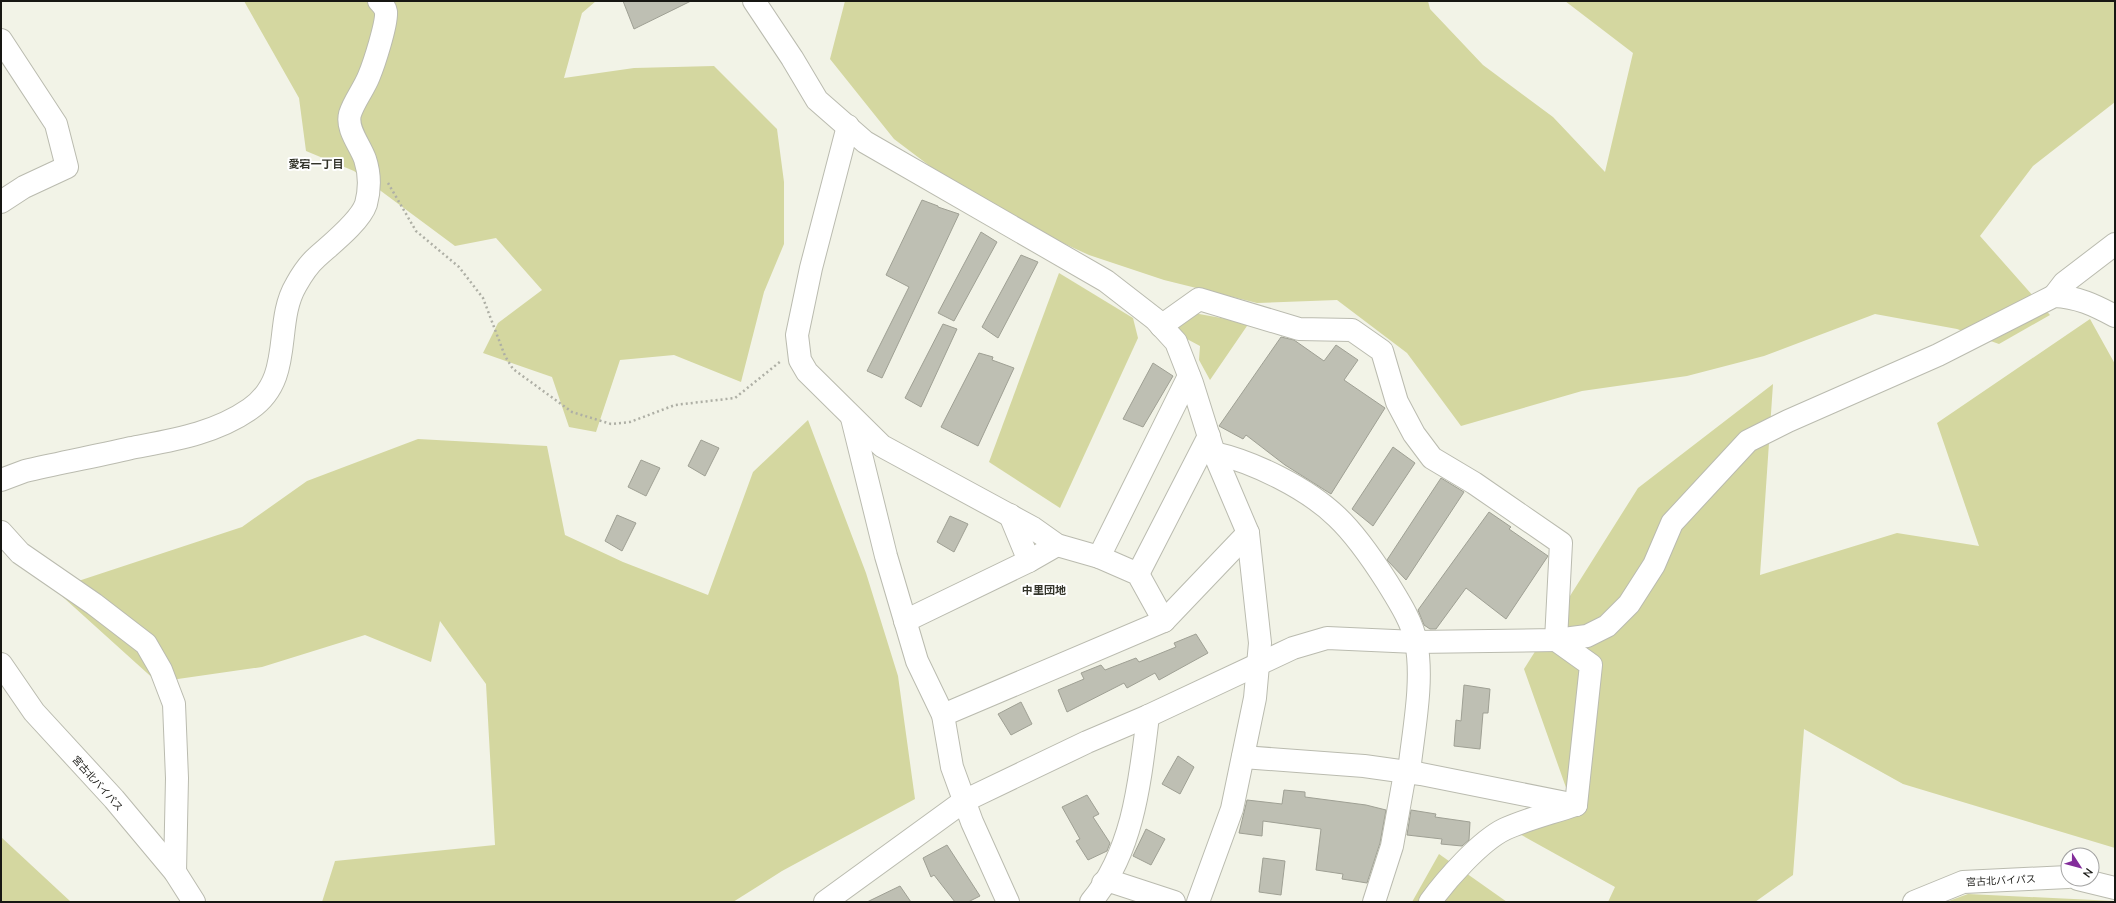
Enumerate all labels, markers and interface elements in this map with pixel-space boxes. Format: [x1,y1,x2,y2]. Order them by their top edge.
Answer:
district label: 愛宕一丁目 [289,157,344,171]
district label: 中里団地 [1022,583,1066,597]
street label: 宮古北バイパス [69,753,126,814]
north arrow [2060,847,2100,887]
text: N [2080,865,2096,880]
street label: 宮古北バイパス [1966,872,2036,889]

